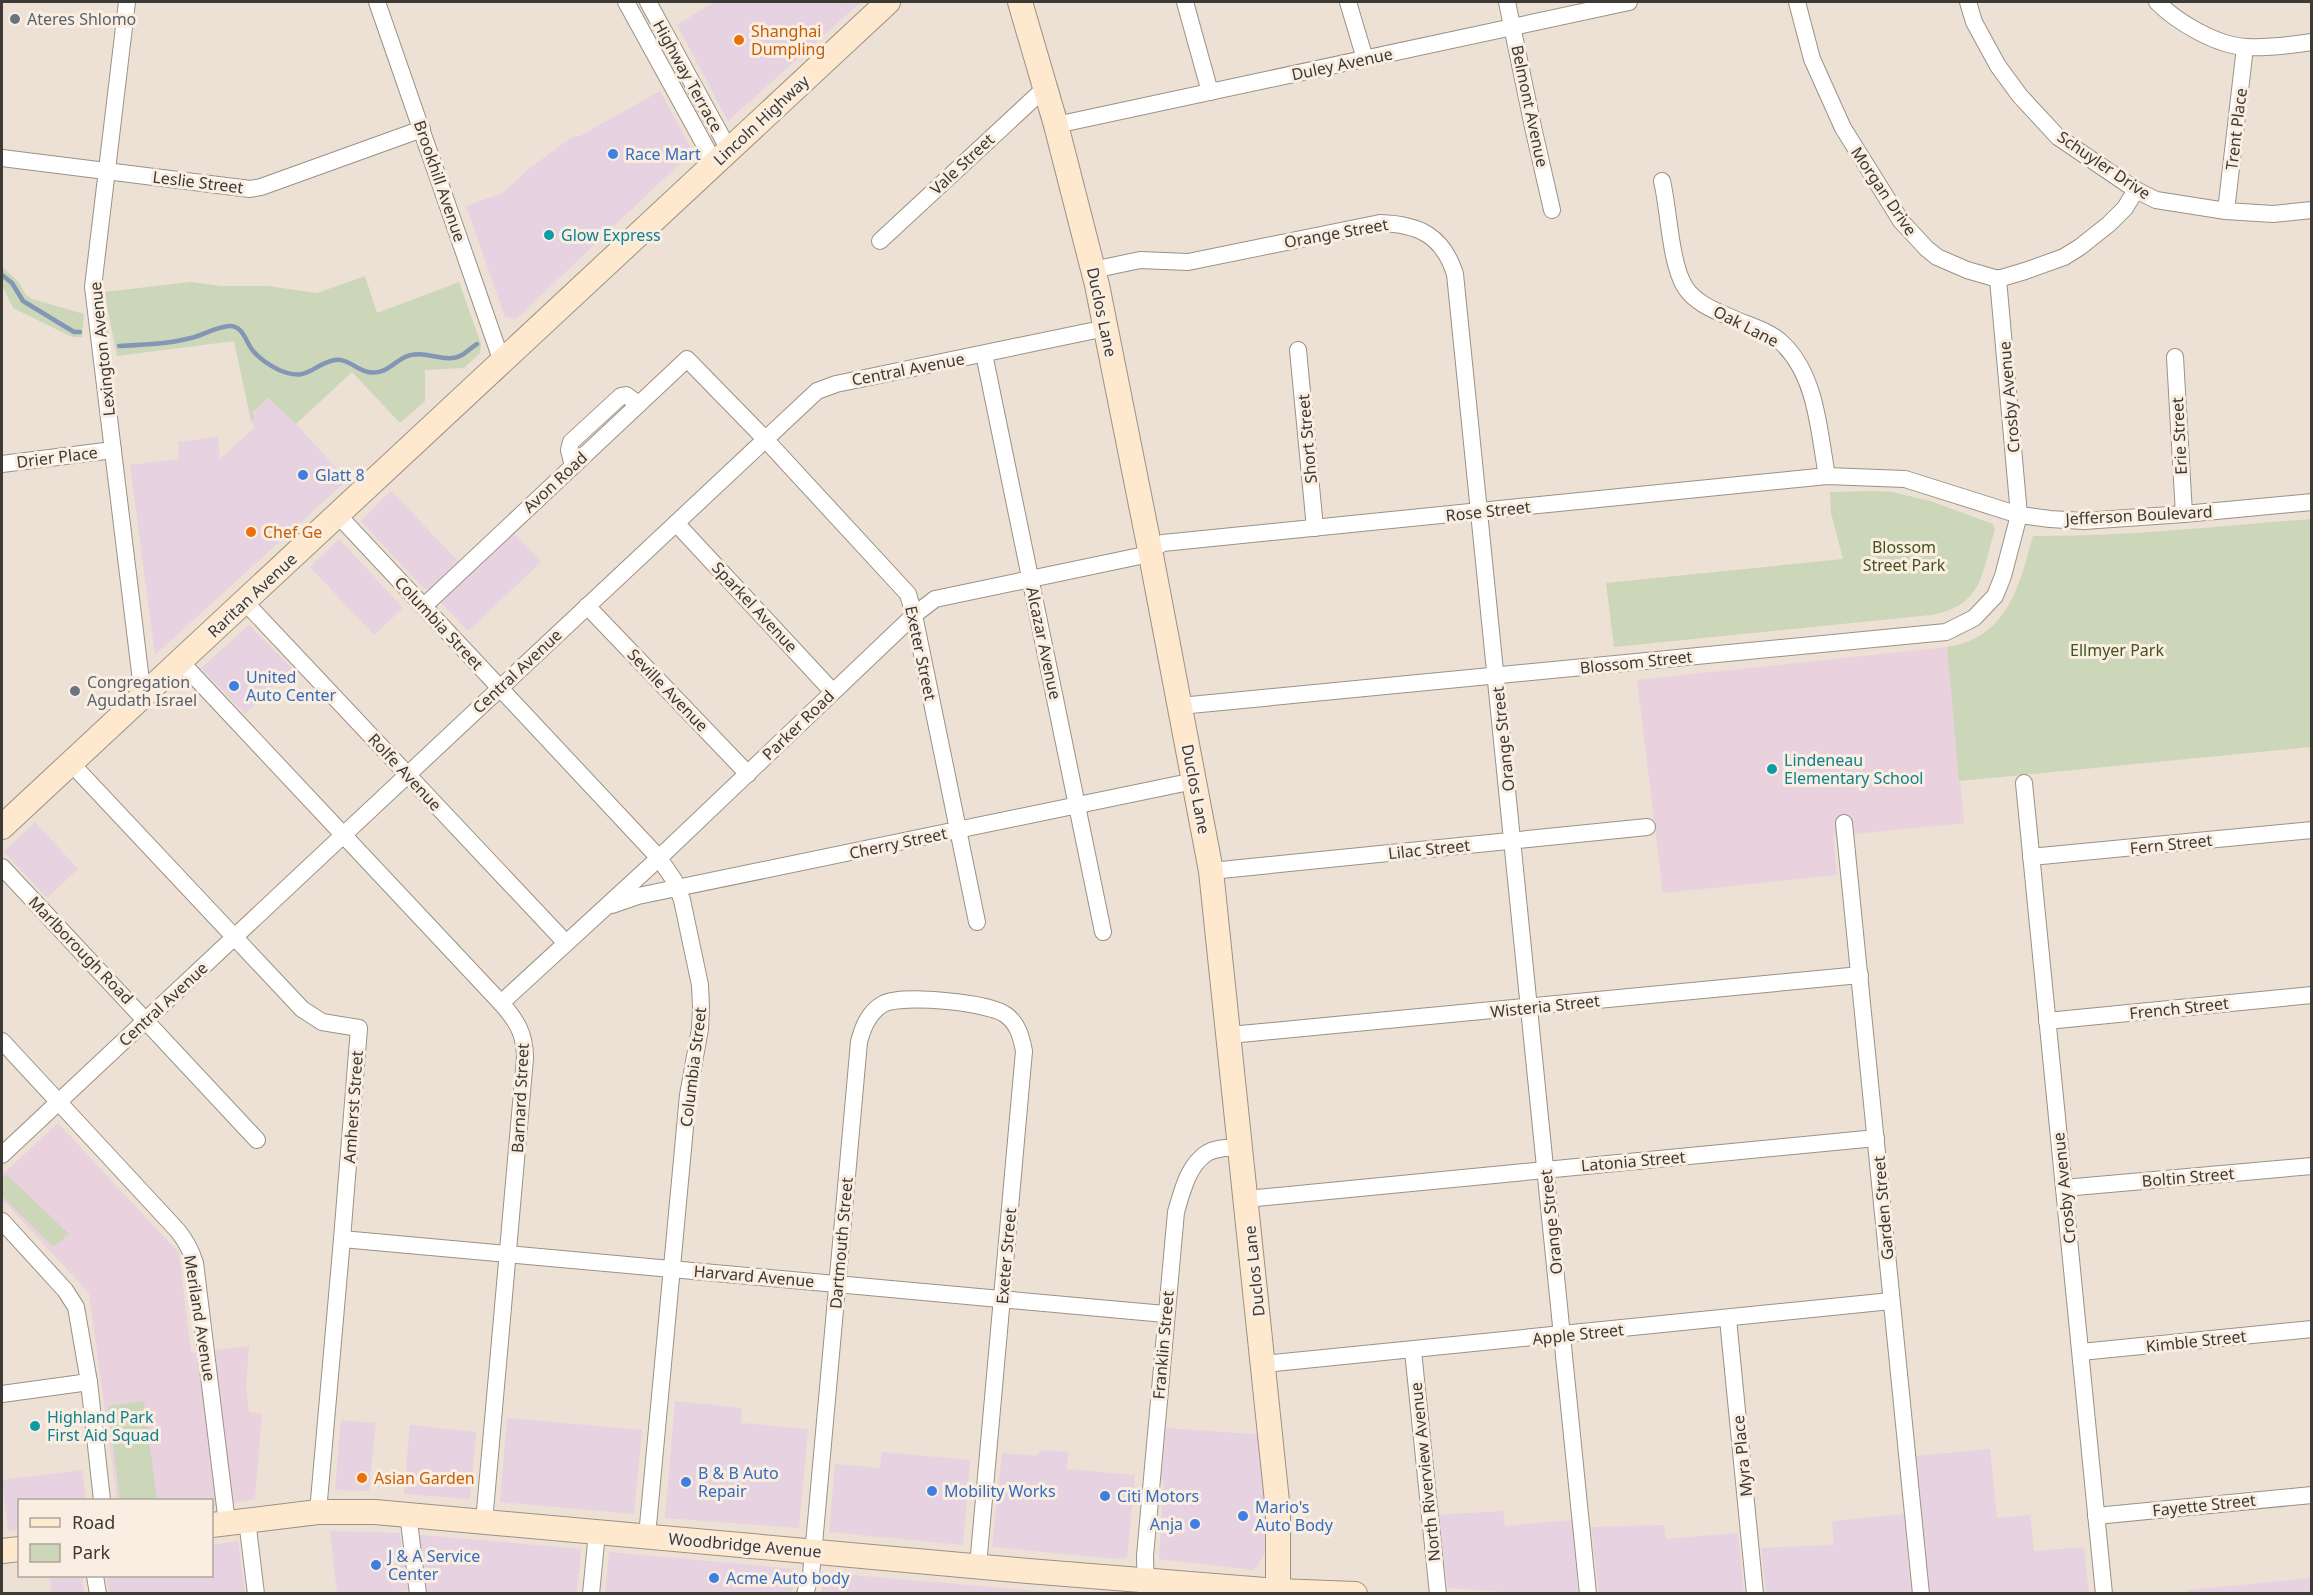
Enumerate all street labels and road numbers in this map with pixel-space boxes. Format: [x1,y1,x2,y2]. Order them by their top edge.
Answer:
street label: Highway Terrace [648,16,728,136]
street label: Duley Avenue [1289,43,1395,85]
street label: Belmont Avenue [1506,43,1554,169]
street label: Lincoln Highway [708,69,814,170]
street label: Trent Place [2220,87,2252,171]
street label: Brookhill Avenue [409,117,471,245]
street label: Schuyler Drive [2053,126,2155,204]
street label: Vale Street [925,128,999,199]
street label: Morgan Drive [1846,142,1922,240]
street label: Leslie Street [151,166,245,199]
street label: Orange Street [1282,213,1390,253]
street label: Duclos Lane [1082,265,1122,359]
street label: Lexington Avenue [84,281,120,417]
street label: Oak Lane [1710,300,1782,352]
street label: Crosby Avenue [1993,340,2025,454]
street label: Central Avenue [850,347,966,391]
street label: Short Street [1292,393,1322,485]
street label: Erie Street [2166,397,2192,475]
street label: Drier Place [15,441,99,473]
street label: Avon Road [518,446,592,518]
street label: Rose Street [1445,496,1532,526]
street label: Jefferson Boulevard [2063,500,2213,530]
street label: Raritan Avenue [203,548,301,642]
street label: Sparkel Avenue [707,557,803,657]
street label: Columbia Street [390,571,488,675]
street label: Alcazar Avenue [1021,585,1067,701]
street label: Exeter Street [900,604,942,703]
street label: Central Avenue [468,624,566,718]
street label: Seville Avenue [623,644,713,736]
street label: Blossom Street [1579,645,1694,679]
street label: Parker Road [757,685,839,765]
street label: Orange Street [1487,685,1519,793]
street label: Rolfe Avenue [363,728,447,816]
street label: Duclos Lane [1177,742,1215,836]
street label: Cherry Street [847,822,949,864]
street label: Fern Street [2129,829,2213,859]
street label: Lilac Street [1387,834,1471,864]
street label: Marlborough Road [24,891,138,1009]
street label: Central Avenue [114,957,212,1051]
street label: Wisteria Street [1489,989,1601,1023]
street label: French Street [2128,992,2230,1024]
street label: Columbia Street [675,1006,711,1128]
street label: Barnard Street [506,1042,534,1153]
street label: Amherst Street [338,1050,368,1164]
street label: Crosby Avenue [2047,1131,2081,1245]
street label: Latonia Street [1580,1145,1686,1177]
street label: Garden Street [1867,1155,1899,1261]
street label: Boltin Street [2141,1162,2235,1192]
street label: Orange Street [1535,1168,1567,1276]
street label: Dartmouth Street [824,1176,858,1310]
street label: Exeter Street [991,1207,1021,1305]
street label: Duclos Lane [1238,1225,1270,1317]
street label: Meriland Avenue [179,1253,221,1383]
street label: Harvard Avenue [693,1260,815,1292]
street label: Franklin Street [1147,1290,1179,1400]
street label: Apple Street [1531,1318,1625,1350]
street label: Kimble Street [2145,1325,2247,1357]
street label: North Riverview Avenue [1405,1381,1445,1563]
street label: Myra Place [1727,1414,1757,1498]
street label: Fayette Street [2151,1489,2257,1521]
street label: Woodbridge Avenue [668,1527,822,1563]

